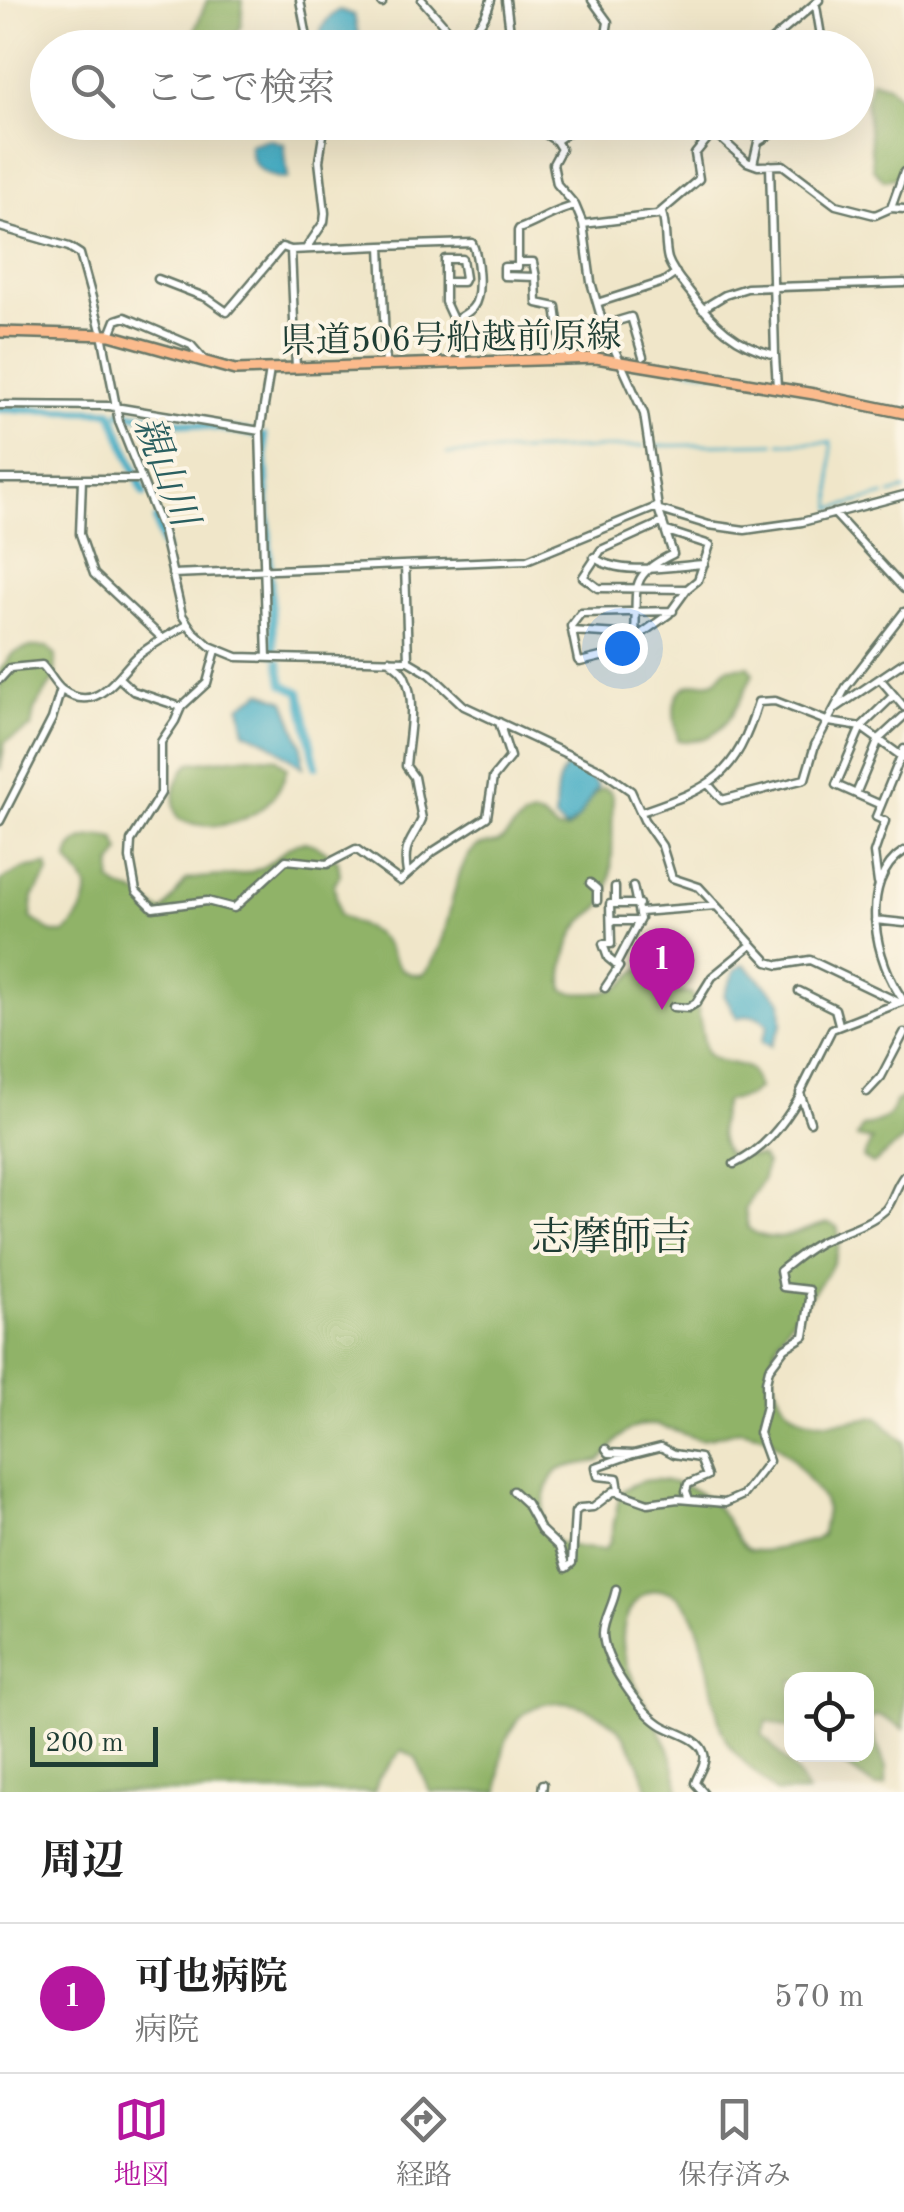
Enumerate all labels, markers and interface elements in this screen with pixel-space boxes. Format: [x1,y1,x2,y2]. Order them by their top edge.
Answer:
search box [30,30,874,140]
icon: search [65,58,120,113]
text: ここで検索 [145,71,335,109]
street label: 県道506号船越前原線 [280,317,622,360]
water label: 親山川 [126,411,206,536]
your location [597,623,648,674]
pin: 1 [630,928,694,1010]
district label: 志摩師吉 [531,1216,691,1260]
map controls [784,1672,874,1762]
button: locate [784,1672,874,1762]
scale bar [30,1722,158,1766]
text: 200 m [45,1730,124,1758]
text: 周辺 [40,1842,124,1884]
text: 可也病院 [135,1960,287,1998]
text: 1 [63,1982,82,2014]
text: 570 m [774,1982,864,2014]
text: 病院 [135,2016,199,2048]
tab: 地図 [113,2092,169,2195]
tab: 経路 [396,2092,452,2195]
tab: 保存済み [679,2092,791,2195]

